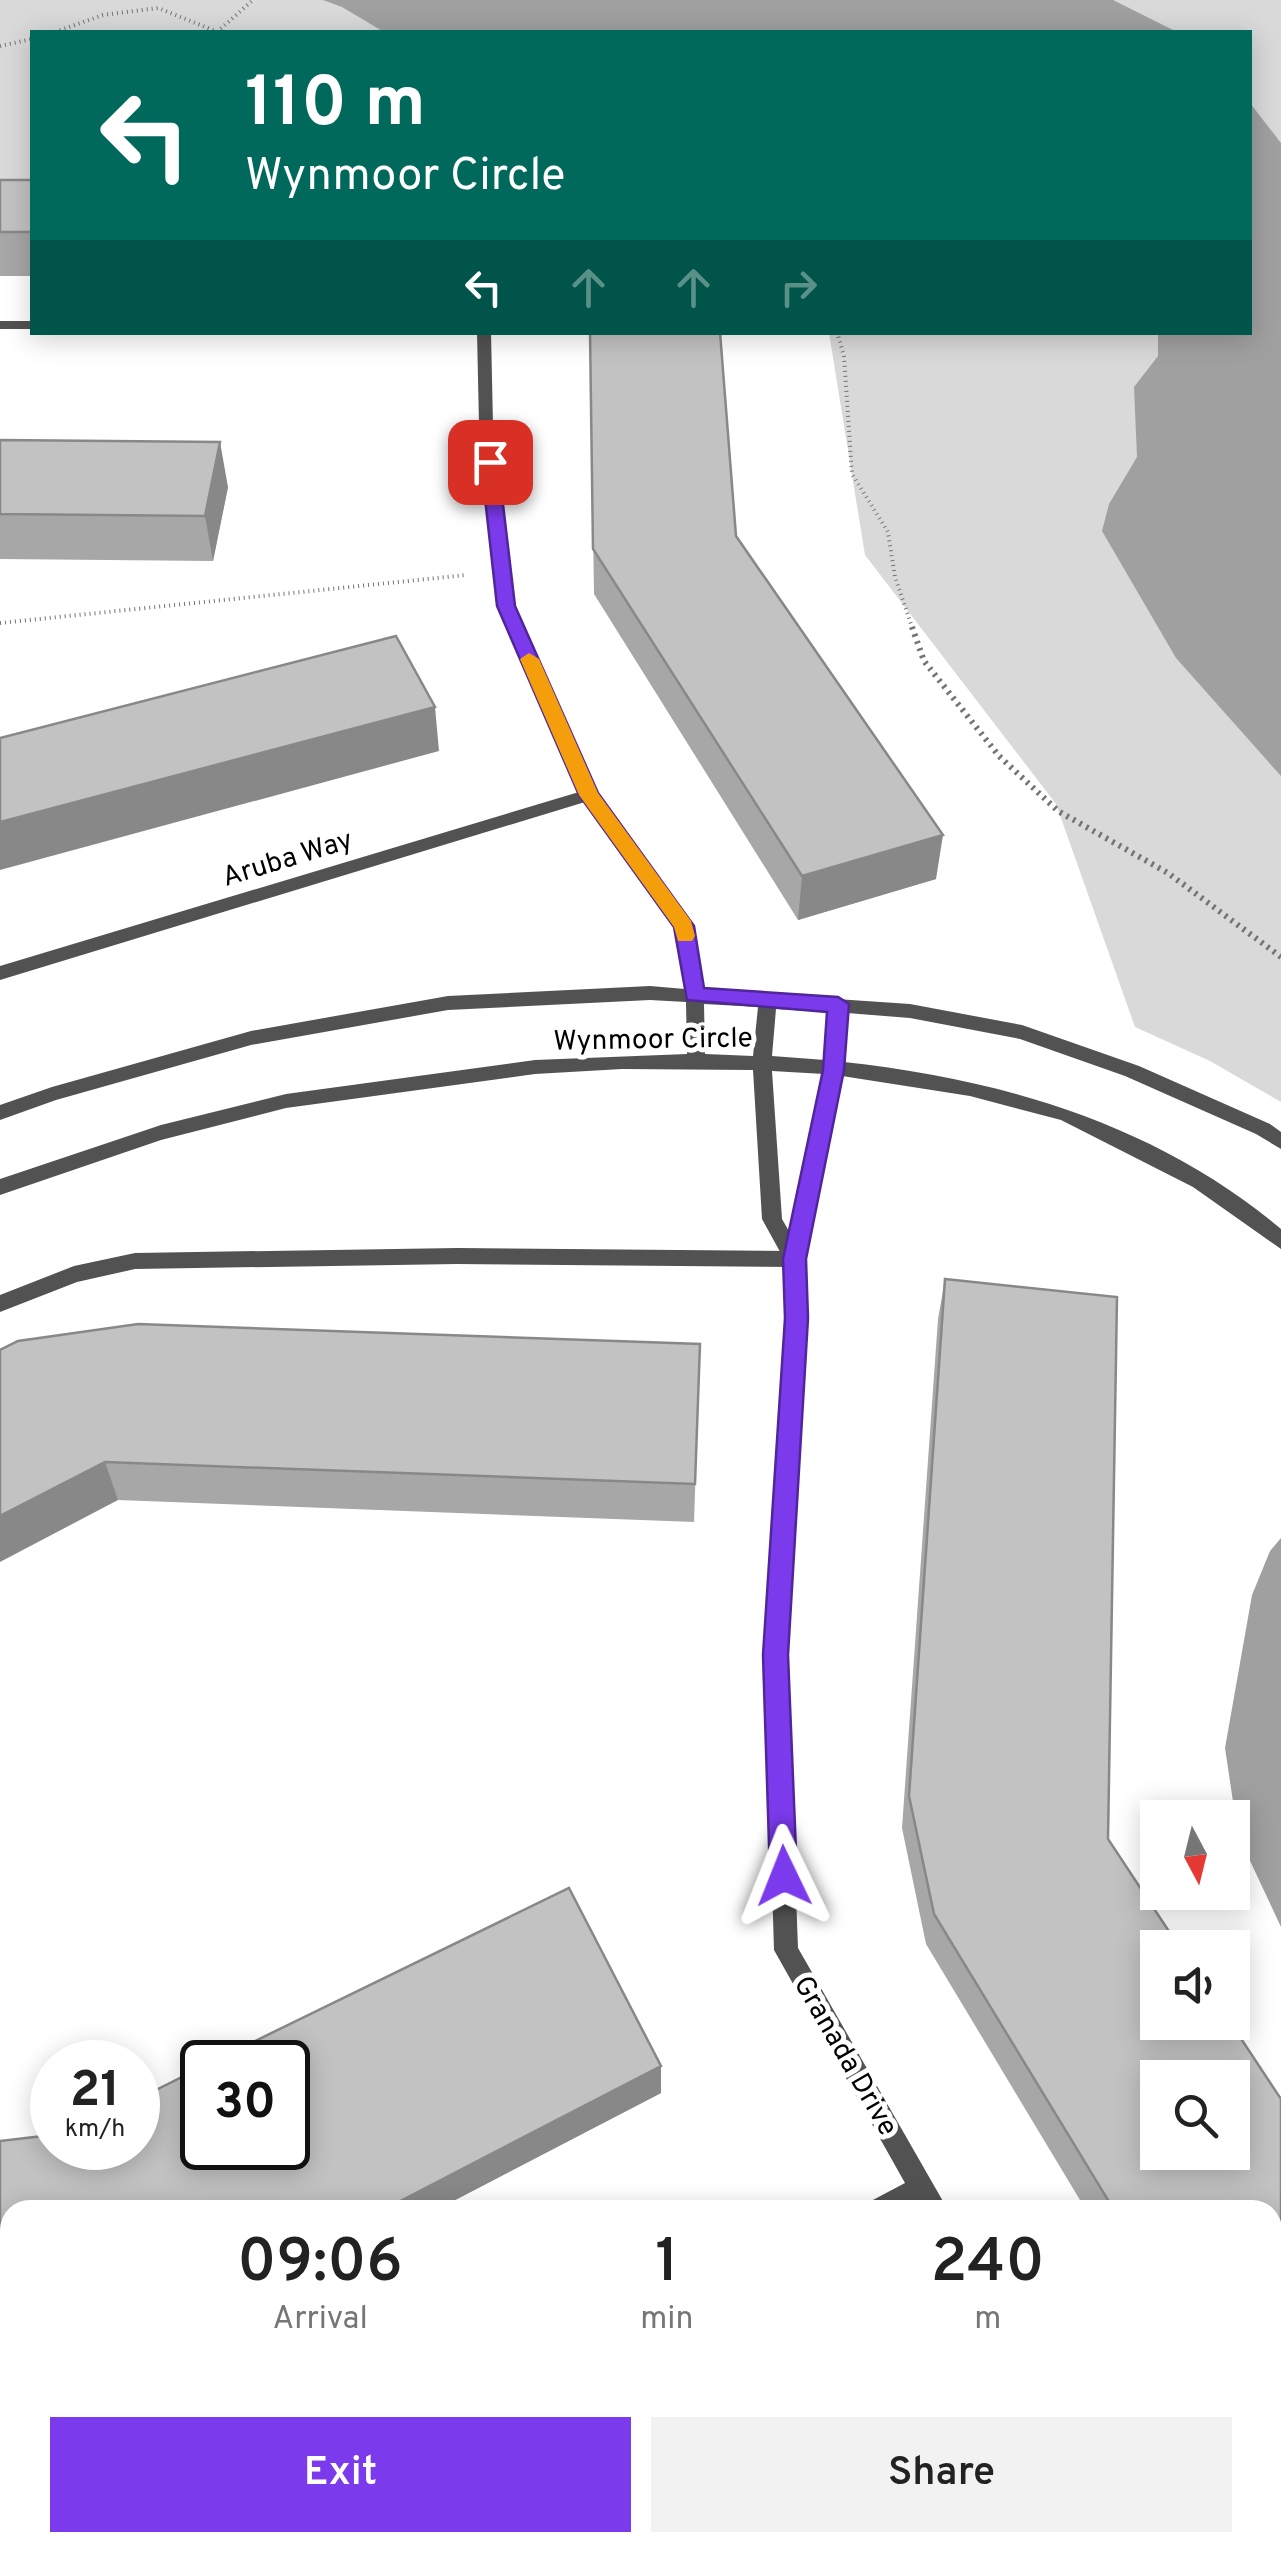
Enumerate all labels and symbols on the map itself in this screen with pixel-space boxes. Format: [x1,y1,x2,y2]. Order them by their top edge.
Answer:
pin [448,420,533,505]
street label: Aruba Way [218,823,357,897]
street label: Wynmoor Circle [553,1021,753,1061]
north arrow [1140,1800,1250,1910]
position arrow [732,1824,836,1928]
street label: Granada Drive [784,1970,905,2143]
speed limit sign: 30 [180,2040,310,2170]

